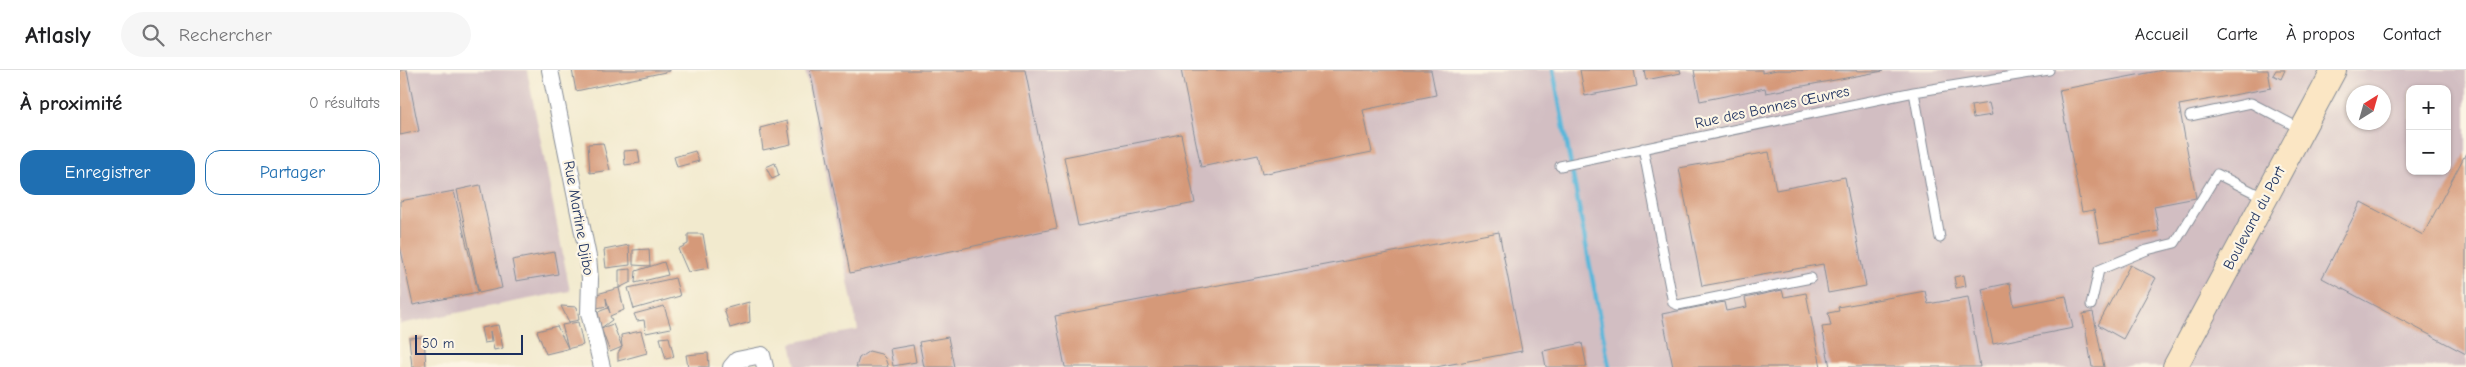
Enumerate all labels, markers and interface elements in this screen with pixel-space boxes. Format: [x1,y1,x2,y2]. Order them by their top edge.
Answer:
search box [121,12,471,57]
text: Atlasly [25,21,91,49]
icon: search [139,21,167,49]
text: Rechercher [179,24,272,46]
text: Accueil [2135,24,2189,45]
text: Carte [2217,24,2258,45]
text: À propos [2286,24,2355,45]
text: Contact [2383,24,2441,45]
street label: Rue des Bonnes Œuvres [1693,82,1851,132]
north arrow [2346,85,2391,130]
map controls [2406,85,2451,175]
button: + [2406,85,2451,130]
text: À proximité [20,91,122,115]
text: 0 résultats [309,94,380,112]
button: − [2406,130,2451,175]
button: Enregistrer [20,150,195,195]
button: Partager [205,150,380,195]
street label: Rue Martine Djibo [560,159,598,277]
street label: Boulevard du Port [2219,163,2289,273]
scale bar [415,332,522,355]
text: 50 m [422,335,454,352]

